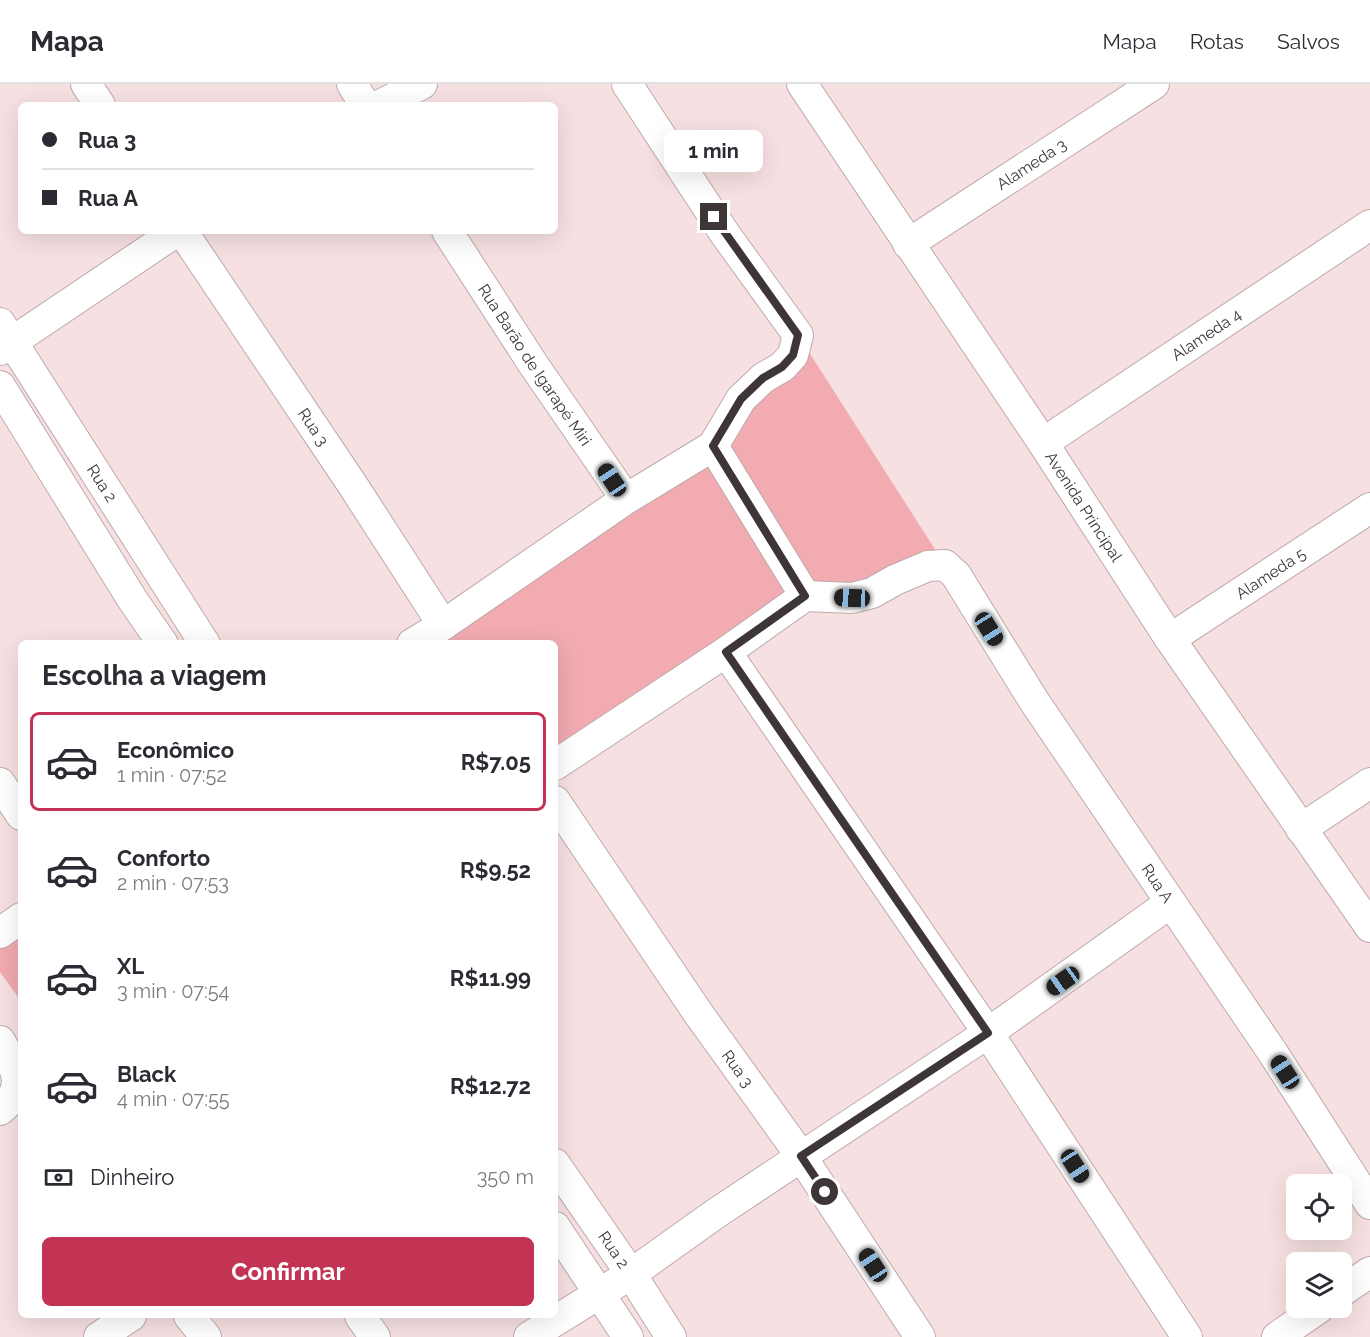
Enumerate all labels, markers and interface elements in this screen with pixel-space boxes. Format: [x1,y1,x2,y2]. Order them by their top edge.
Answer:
text: Mapa [30,25,104,58]
text: Mapa [1103,29,1157,54]
text: Rotas [1190,29,1244,54]
text: Salvos [1277,29,1340,54]
text: Rua 3 [78,127,136,153]
callout: 1 min [664,130,764,172]
street label: Alameda 3 [993,135,1070,194]
text: 1 min [688,139,739,163]
text: Rua A [78,185,138,211]
route end [700,203,727,230]
street label: Rua Barão de Igarapé Miri [474,281,595,449]
street label: Alameda 4 [1168,305,1245,365]
street label: Rua 3 [294,405,333,450]
street label: Avenida Principal [1041,448,1127,566]
car [594,460,630,500]
street label: Rua 2 [83,461,121,506]
street label: Alameda 5 [1232,544,1309,603]
car [834,588,870,608]
car [972,609,1006,649]
text: Escolha a viagem [42,660,267,691]
icon: car [45,735,99,789]
text: Econômico [117,737,234,763]
text: R$7.05 [461,749,531,775]
text: 1 min · 07:52 [117,763,227,787]
icon: car [45,843,99,897]
text: Conforto [117,845,210,871]
text: R$9.52 [460,857,531,883]
street label: Rua A [1137,860,1177,907]
text: 2 min · 07:53 [117,871,229,895]
icon: car [45,951,99,1005]
text: XL [117,953,144,979]
car [1043,963,1083,999]
text: R$11.99 [450,965,531,991]
text: 3 min · 07:54 [117,979,230,1003]
street label: Rua 3 [718,1046,757,1091]
car [1268,1052,1302,1092]
icon: car [45,1059,99,1113]
text: Black [117,1061,176,1087]
text: R$12.72 [450,1073,531,1099]
text: 4 min · 07:55 [117,1087,230,1111]
car [1058,1146,1092,1186]
icon: cash [42,1161,75,1194]
text: Dinheiro [90,1164,174,1190]
text: 350 m [477,1165,534,1189]
map controls [1286,1174,1352,1318]
button: locate [1286,1174,1352,1240]
route start [811,1178,838,1205]
street label: Rua 2 [594,1228,633,1272]
button: Confirmar [42,1237,534,1306]
car [856,1245,890,1285]
button: layers [1286,1252,1352,1318]

